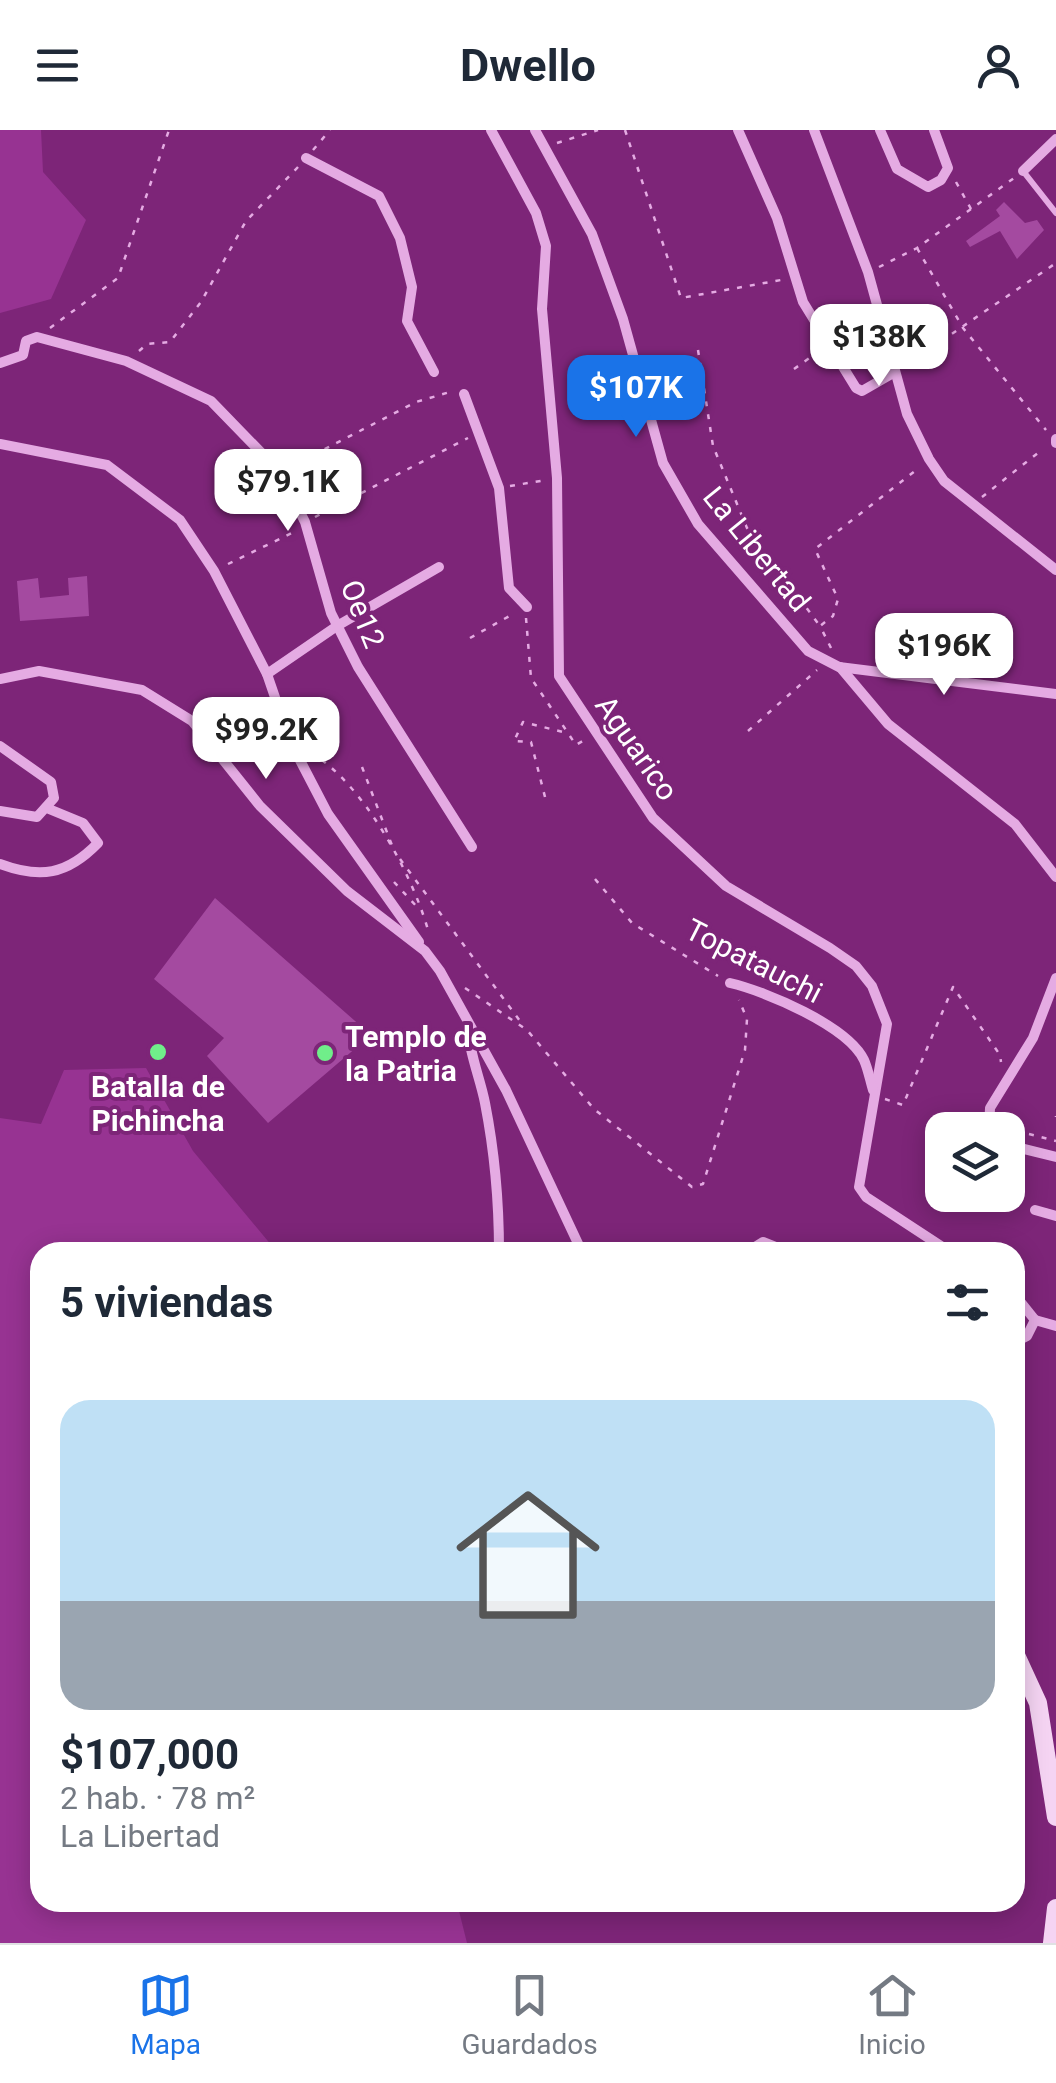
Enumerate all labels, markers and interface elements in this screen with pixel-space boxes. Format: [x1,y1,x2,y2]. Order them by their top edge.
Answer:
icon: menu [30,38,85,93]
icon: person [971,38,1026,93]
text: Dwello [460,39,596,92]
pin: $138K [809,304,949,389]
text: $138K [832,317,926,355]
pin: $107K [566,355,706,440]
text: $107K [589,368,683,406]
pin: $79.1K [207,449,369,534]
text: $79.1K [236,462,340,500]
street label: La Libertad [696,480,818,618]
street label: Oe12 [334,575,392,653]
pin: $196K [874,613,1014,698]
text: $196K [897,626,991,664]
street label: Aguarico [588,689,686,807]
pin: $99.2K [185,697,347,782]
text: $99.2K [214,710,318,748]
street label: Topatauchi [680,912,828,1010]
place label: Templo de la Patria [345,1019,487,1088]
marker: Batalla de Pichincha [147,1041,169,1063]
marker: Templo de la Patria [314,1042,336,1064]
place label: Batalla de Pichincha [91,1069,225,1138]
map controls [925,1112,1025,1212]
button: layers [925,1112,1025,1212]
icon: filters [940,1275,995,1330]
text: 5 viviendas [60,1278,273,1327]
icon: home [438,1465,618,1645]
text: $107,000 [60,1730,239,1779]
text: 2 hab. · 78 m² [60,1779,255,1817]
text: La Libertad [60,1817,220,1855]
tab: Mapa [130,1968,201,2061]
tab: Guardados [462,1968,598,2061]
tab: Inicio [858,1968,926,2061]

